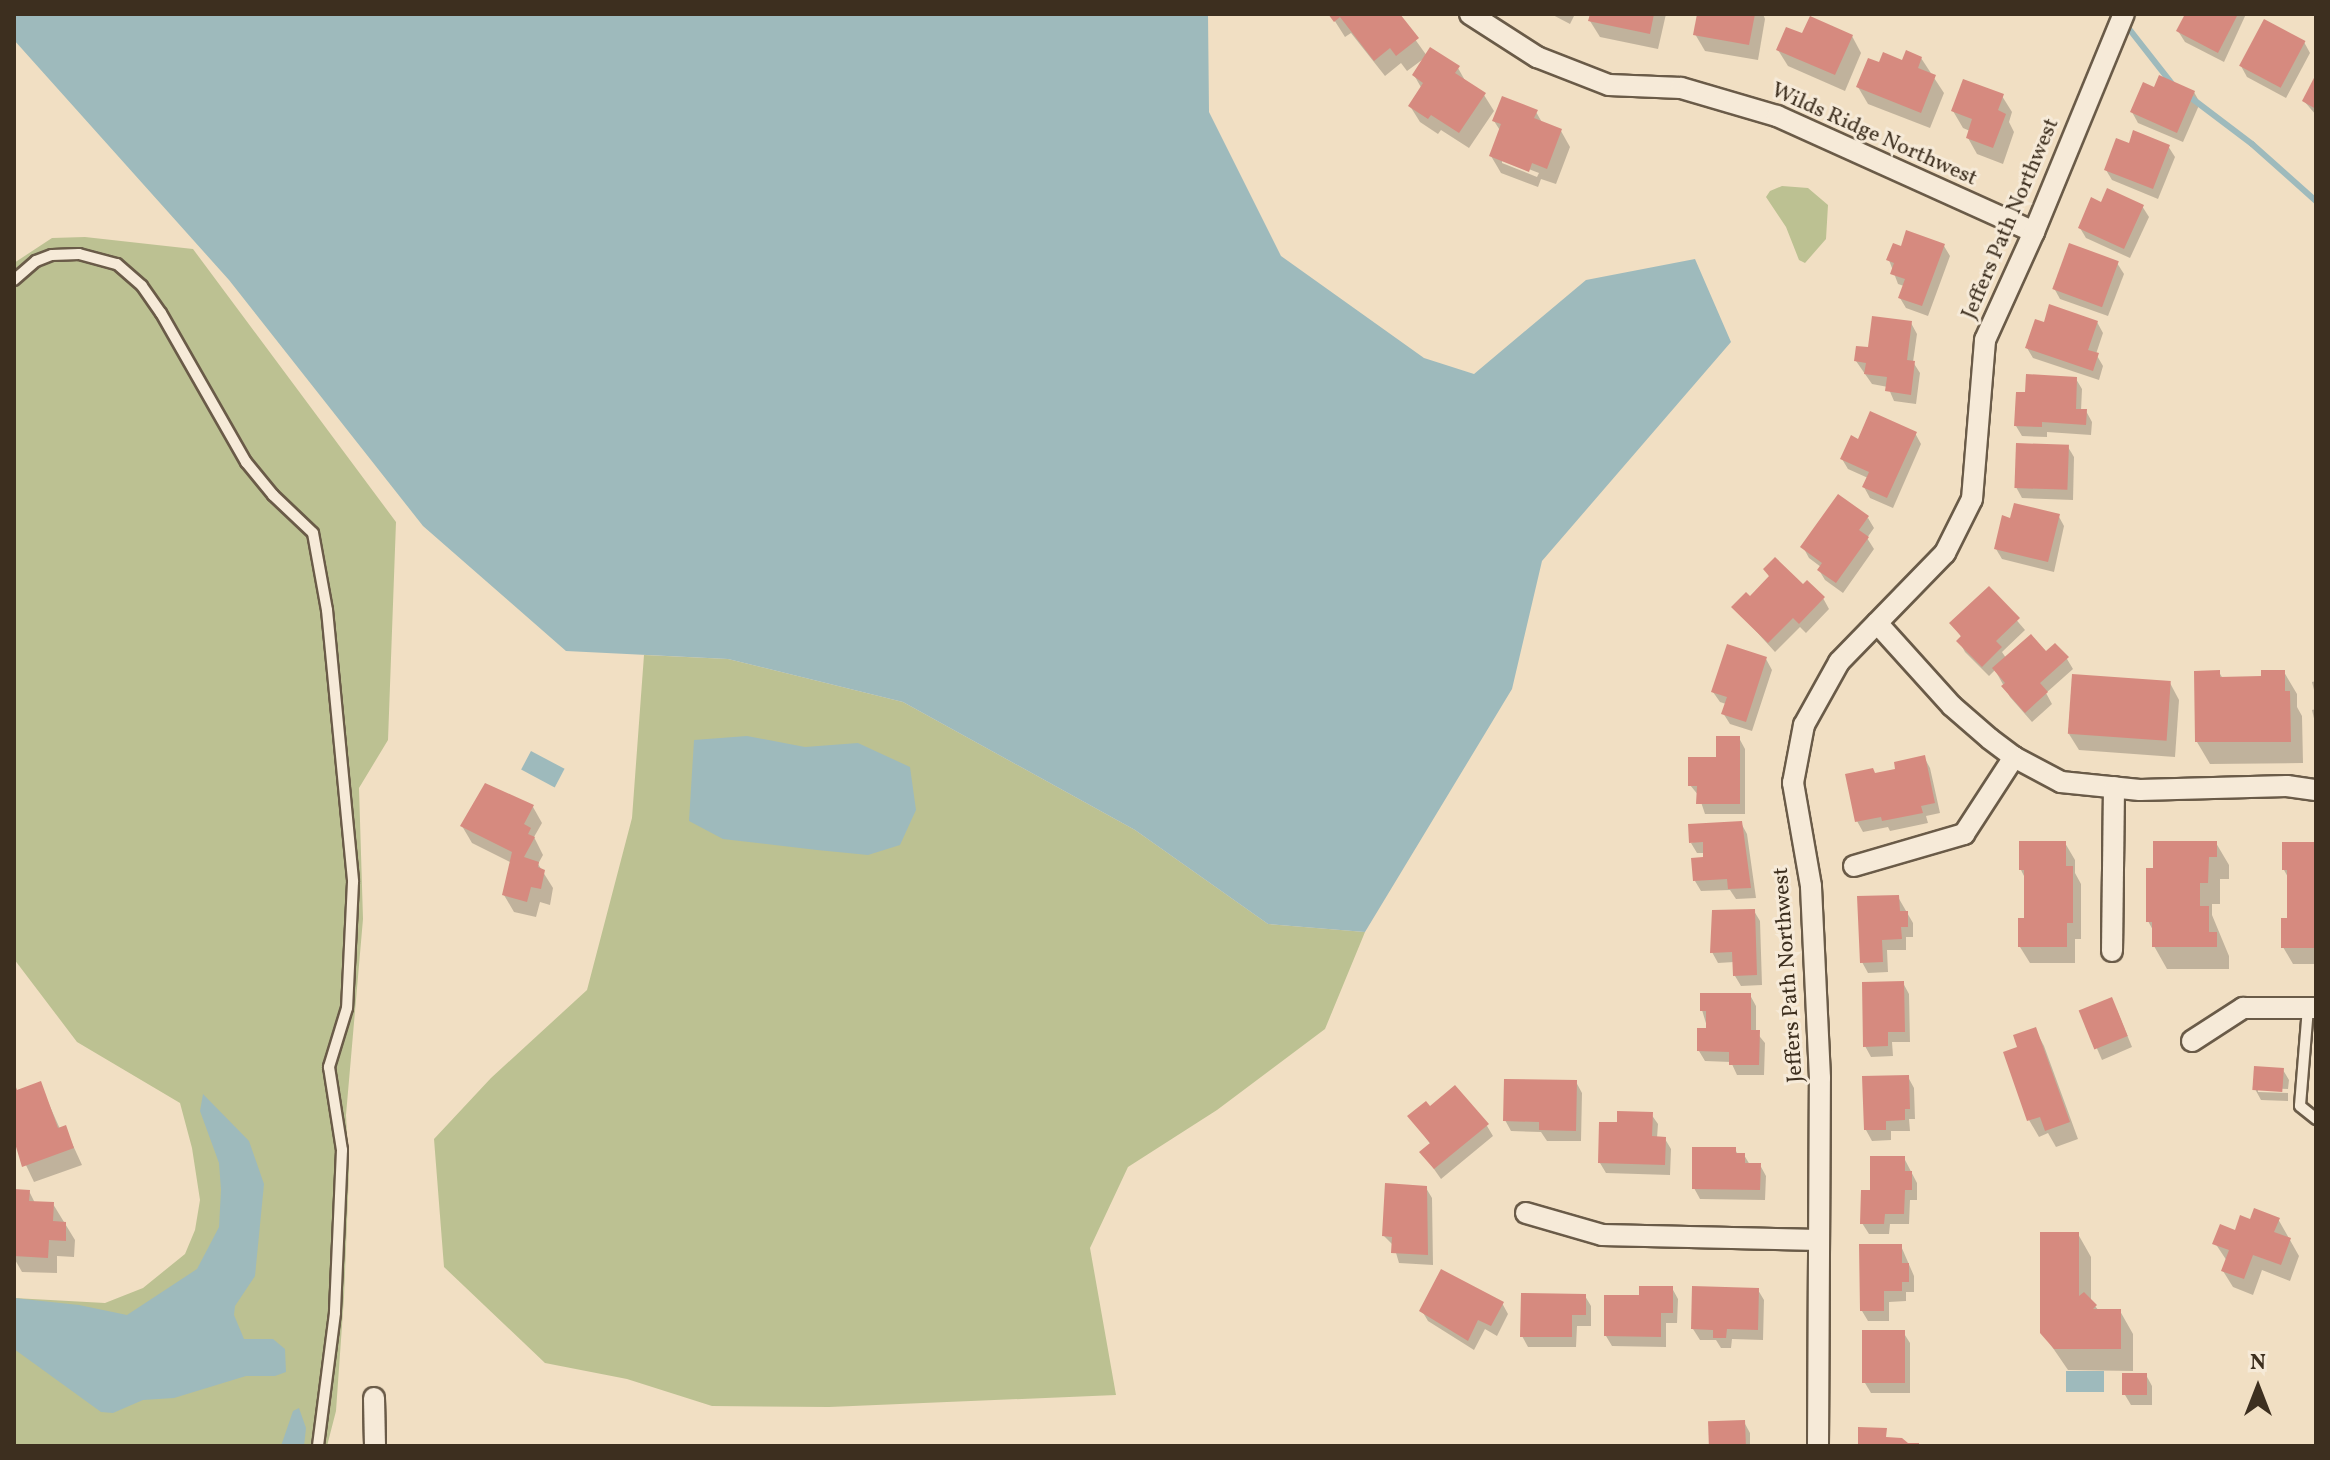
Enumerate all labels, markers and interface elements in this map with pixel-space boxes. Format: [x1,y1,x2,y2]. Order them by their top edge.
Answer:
street label: Wilds Ridge Northwest [1767,78,1981,192]
street label: Jeffers Path Northwest [1957,114,2065,324]
street label: Jeffers Path Northwest [1768,866,1810,1084]
north arrow [2218,1348,2298,1428]
text: N [2250,1348,2266,1379]

